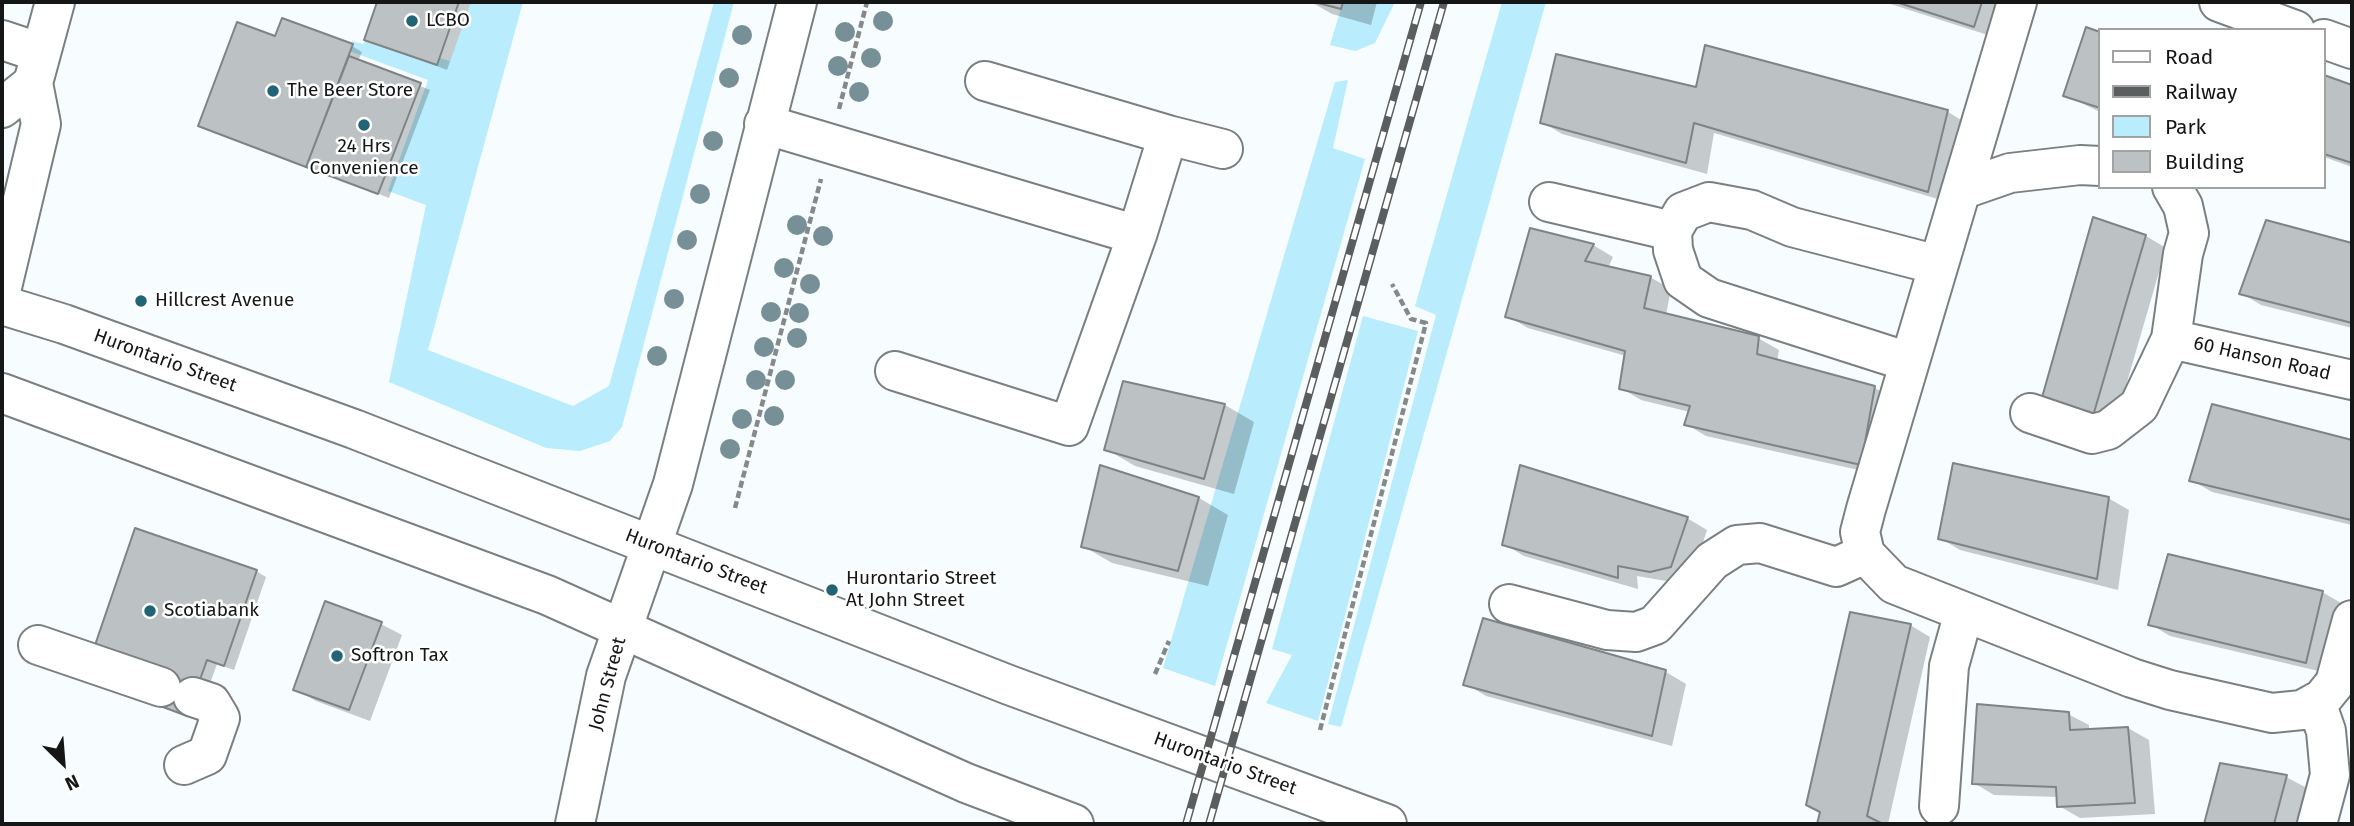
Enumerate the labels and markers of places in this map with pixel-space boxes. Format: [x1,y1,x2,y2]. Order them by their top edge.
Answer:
place label: LCBO [426,10,470,32]
marker: LCBO [404,13,420,29]
place label: The Beer Store [287,80,413,102]
marker: The Beer Store [265,83,281,99]
marker: 24 Hrs Convenience [356,117,372,133]
place label: 24 Hrs Convenience [309,136,419,180]
place label: Hillcrest Avenue [155,290,294,312]
marker: Hillcrest Avenue [133,293,149,309]
place label: Hurontario Street At John Street [846,568,996,612]
marker: Hurontario Street At John Street [824,582,840,598]
place label: Scotiabank [164,600,259,622]
marker: Scotiabank [142,603,158,619]
place label: Softron Tax [351,645,448,667]
marker: Softron Tax [329,648,345,664]

